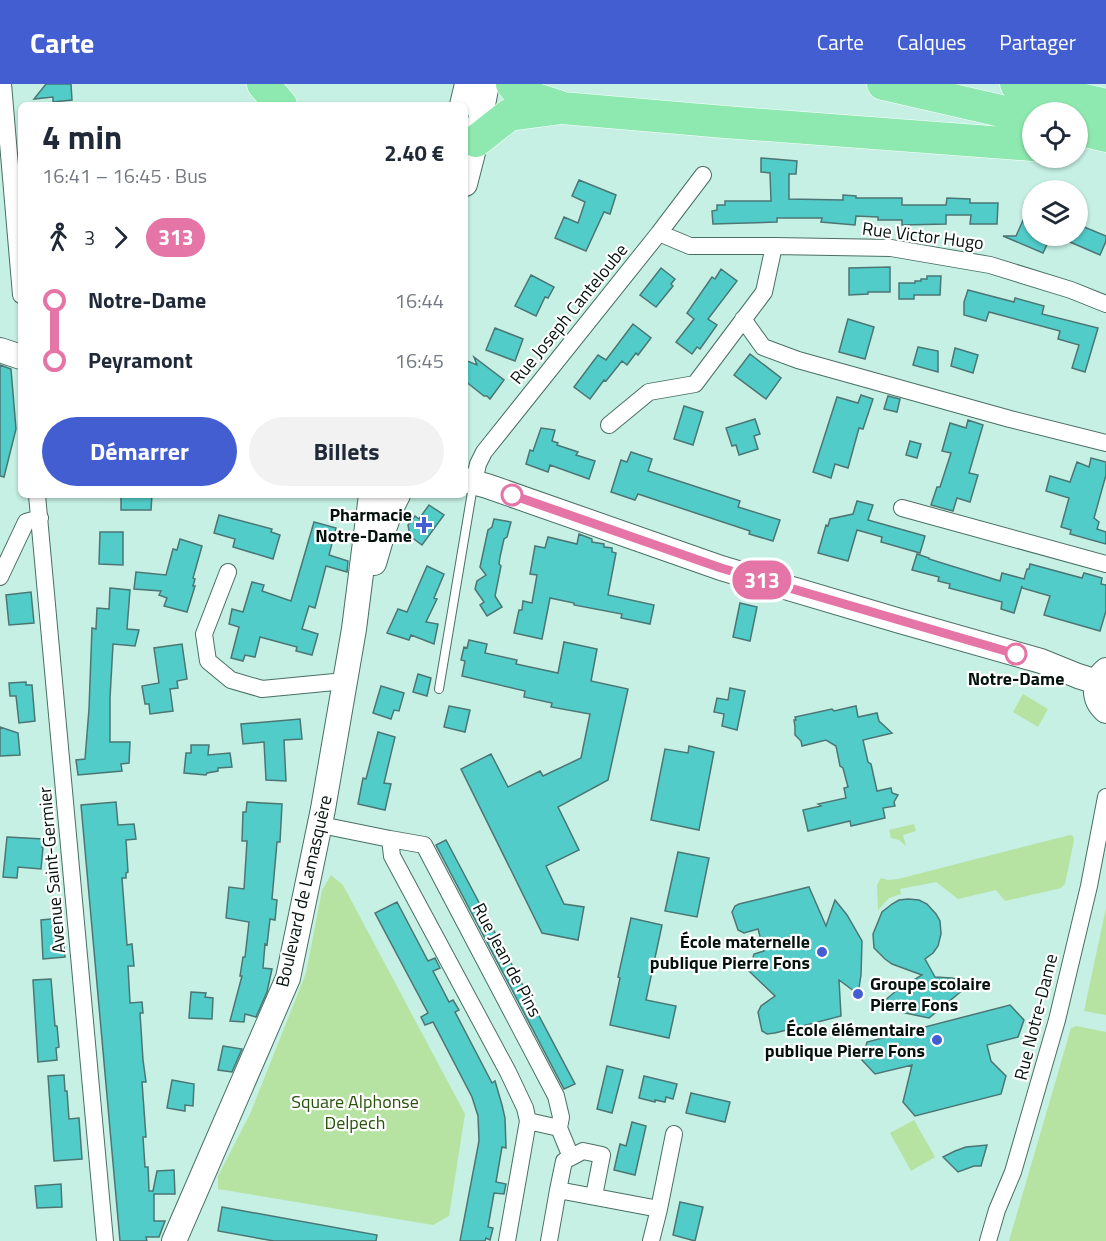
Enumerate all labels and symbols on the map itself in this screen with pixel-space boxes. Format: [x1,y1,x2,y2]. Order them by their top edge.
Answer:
street label: Rue Victor Hugo [861,215,985,256]
street label: Rue Joseph Canteloube [503,237,634,390]
unlabelled marker [501,484,523,506]
place label: Pharmacie Notre-Dame [315,501,412,549]
marker: Pharmacie Notre-Dame [417,518,431,532]
line badge: 313 [728,560,796,600]
marker: Notre-Dame [1005,643,1027,665]
place label: Notre-Dame [968,665,1064,692]
street label: Avenue Saint-Germier [31,786,72,954]
street label: Boulevard de Lamasquère [268,792,339,989]
street label: Rue Jean de Pins [466,898,549,1022]
place label: École maternelle publique Pierre Fons [650,928,810,976]
marker: École maternelle publique Pierre Fons [815,945,829,959]
street label: Rue Notre-Dame [1007,951,1064,1083]
place label: Groupe scolaire Pierre Fons [870,970,991,1018]
marker: Groupe scolaire Pierre Fons [851,987,865,1001]
place label: École élémentaire publique Pierre Fons [765,1016,925,1064]
marker: École élémentaire publique Pierre Fons [930,1033,944,1047]
park label: Square Alphonse Delpech [291,1088,419,1136]

